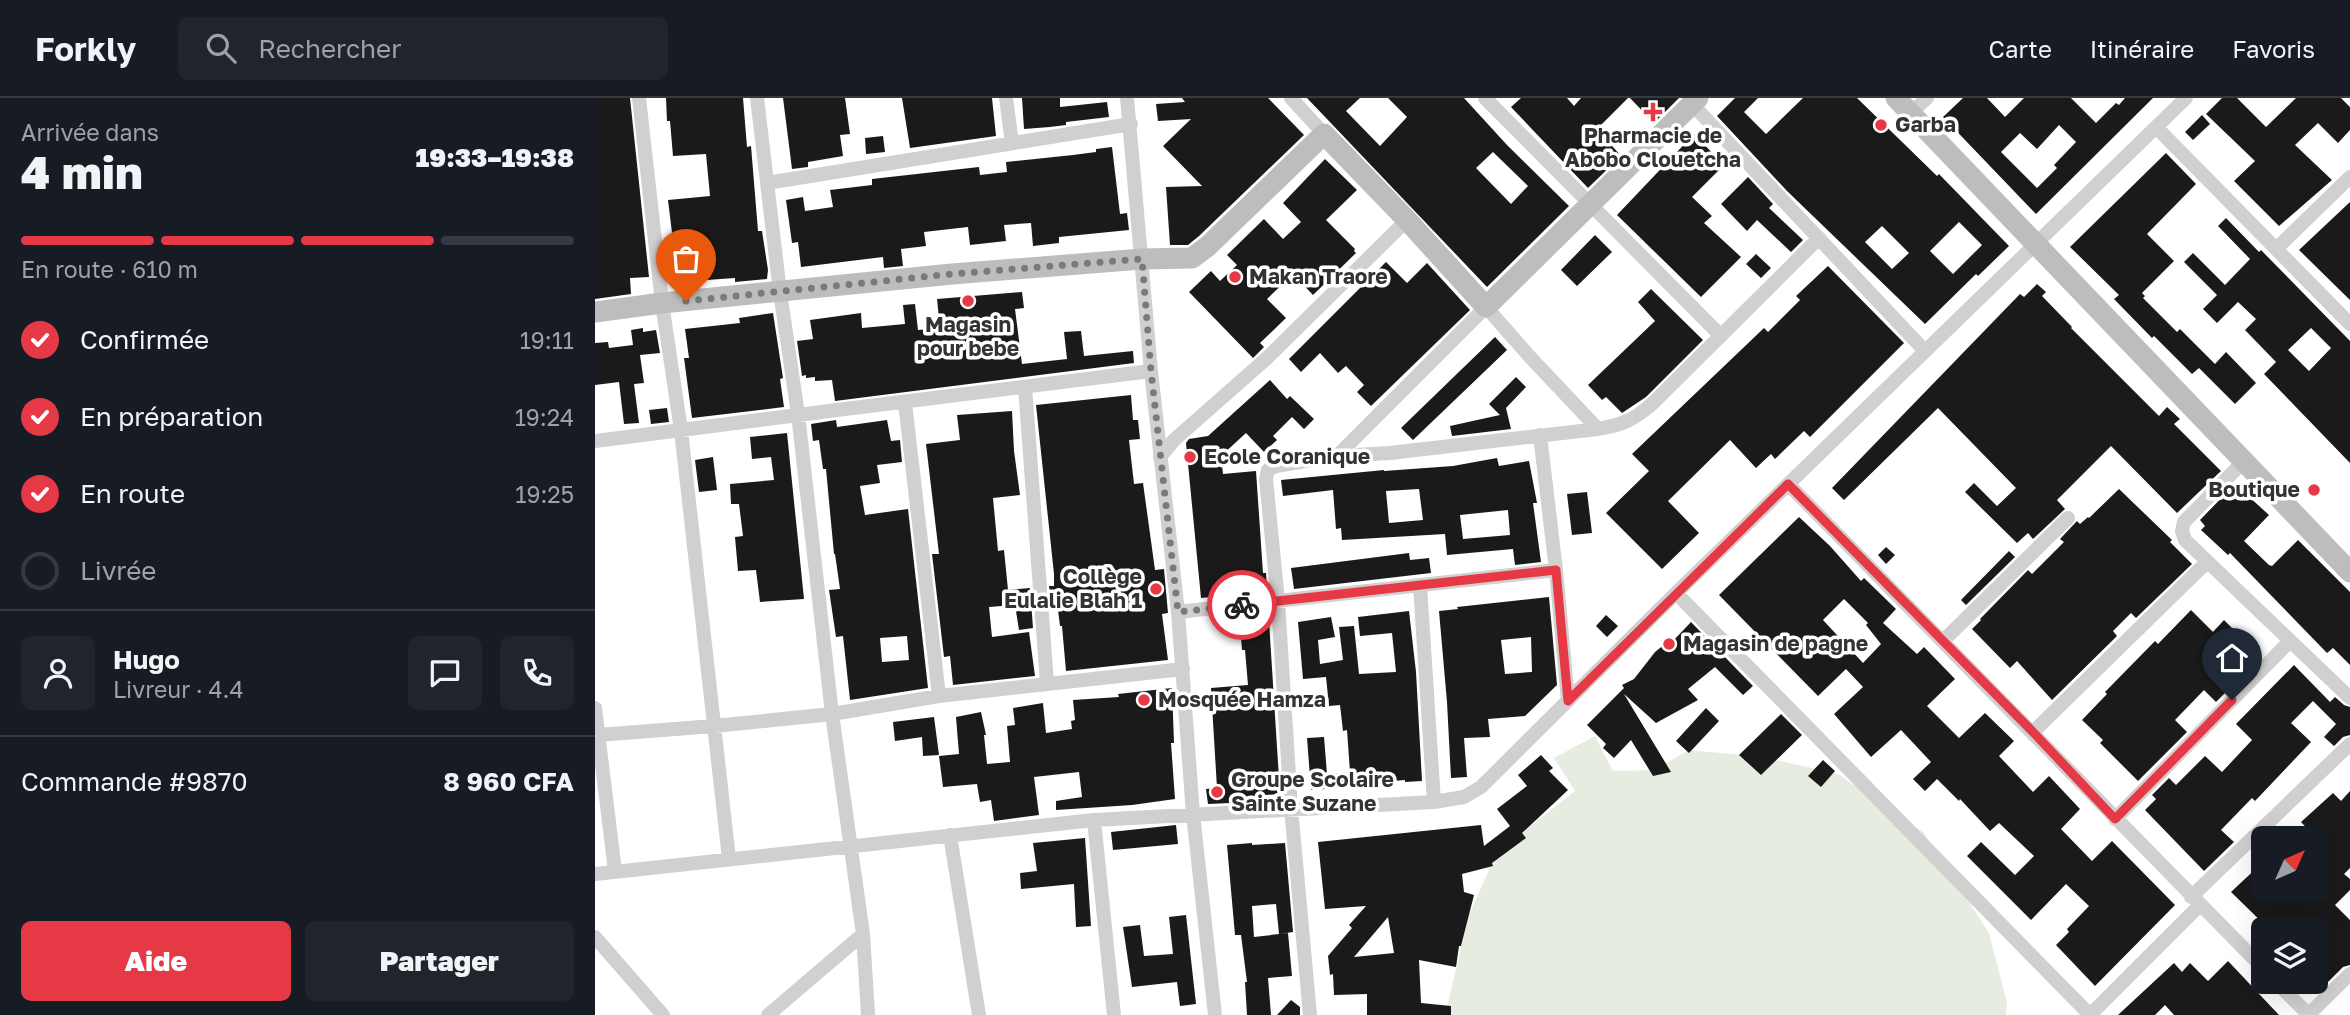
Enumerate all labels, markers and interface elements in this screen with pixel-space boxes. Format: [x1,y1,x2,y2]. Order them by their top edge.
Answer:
search box [178,17,668,80]
text: Forkly [35,29,136,68]
icon: search [202,29,240,67]
text: Rechercher [258,33,401,64]
text: Carte [1989,34,2052,63]
text: Itinéraire [2090,34,2194,63]
text: Favoris [2232,34,2315,63]
marker: Pharmacie de Abobo Clouetcha [1645,104,1661,120]
place label: Garba [1895,111,1956,137]
marker: Garba [1873,117,1889,133]
text: Arrivée dans [21,118,159,146]
place label: Pharmacie de Abobo Clouetcha [1565,122,1741,172]
text: 19:33–19:38 [416,142,574,173]
text: 4 min [21,144,143,199]
pin [656,229,716,301]
icon: bag [667,240,705,278]
text: En route · 610 m [21,255,198,283]
place label: Makan Traore [1249,263,1388,289]
marker: Makan Traore [1227,269,1243,285]
marker: Magasin pour bebe [960,293,976,309]
place label: Magasin pour bebe [917,311,1019,361]
icon: check [21,321,59,359]
text: Confirmée [80,324,209,355]
text: 19:11 [520,326,574,354]
icon: check [21,398,59,436]
text: En préparation [80,401,263,432]
text: 19:24 [515,403,574,431]
place label: Ecole Coranique [1204,443,1370,469]
marker: Ecole Coranique [1182,449,1198,465]
icon: check [21,475,59,513]
place label: Boutique [2208,476,2300,502]
text: En route [80,478,185,509]
text: 19:25 [515,480,574,508]
marker: Boutique [2306,482,2322,498]
text: Livrée [80,555,156,586]
place label: Collège Eulalie Blah 1 [1004,563,1142,613]
courier [1207,570,1277,640]
marker: Collège Eulalie Blah 1 [1148,581,1164,597]
icon: bike [1223,586,1261,624]
pin [2202,628,2262,700]
place label: Magasin de pagne [1683,630,1868,656]
button: person [21,636,95,710]
button: chat [408,636,482,710]
button: phone [500,636,574,710]
marker: Magasin de pagne [1661,636,1677,652]
icon: home [2213,639,2251,677]
text: Hugo [113,644,180,675]
text: Livreur · 4.4 [113,675,243,703]
place label: Mosquée Hamza [1158,686,1326,712]
marker: Mosquée Hamza [1136,692,1152,708]
text: Commande #9870 [21,766,248,797]
text: 8 960 CFA [443,766,574,797]
place label: Groupe Scolaire Sainte Suzane [1231,766,1394,816]
marker: Groupe Scolaire Sainte Suzane [1209,784,1225,800]
north arrow [2251,826,2327,903]
map controls [2251,826,2328,994]
button: layers [2251,917,2328,994]
button: Aide [21,921,291,1001]
button: Partager [305,921,574,1001]

